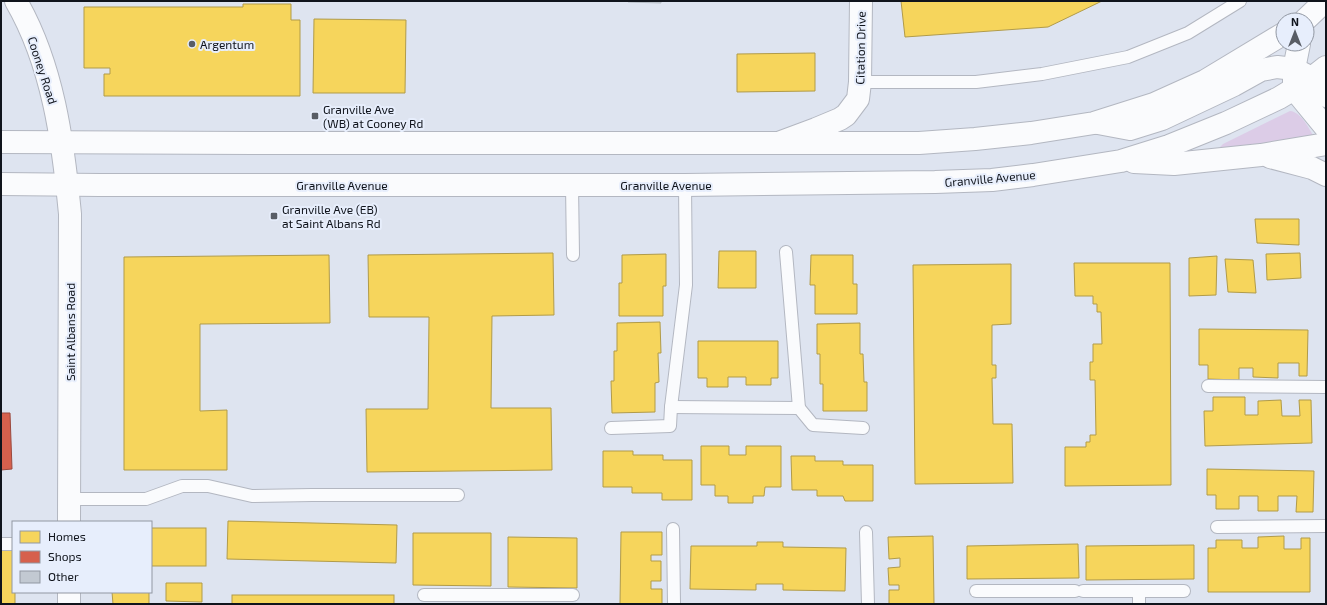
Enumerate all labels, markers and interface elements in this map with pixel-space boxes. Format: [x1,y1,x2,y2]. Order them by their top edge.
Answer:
street label: Citation Drive [852,11,868,85]
north arrow [1275,12,1315,52]
text: N [1291,15,1299,28]
street label: Cooney Road [25,34,61,106]
place label: Argentum [200,37,254,51]
marker: Argentum [187,39,197,49]
place label: Granville Ave (WB) at Cooney Rd [323,102,423,130]
marker: Granville Ave (WB) at Cooney Rd [310,111,320,121]
street label: Granville Avenue [944,167,1036,189]
street label: Granville Avenue [296,178,388,192]
street label: Granville Avenue [620,178,712,192]
place label: Granville Ave (EB) at Saint Albans Rd [282,202,381,230]
marker: Granville Ave (EB) at Saint Albans Rd [269,211,279,221]
street label: Saint Albans Road [63,283,77,381]
legend [12,521,152,593]
text: Homes [48,529,86,543]
text: Shops [48,549,82,563]
text: Other [48,569,79,583]

